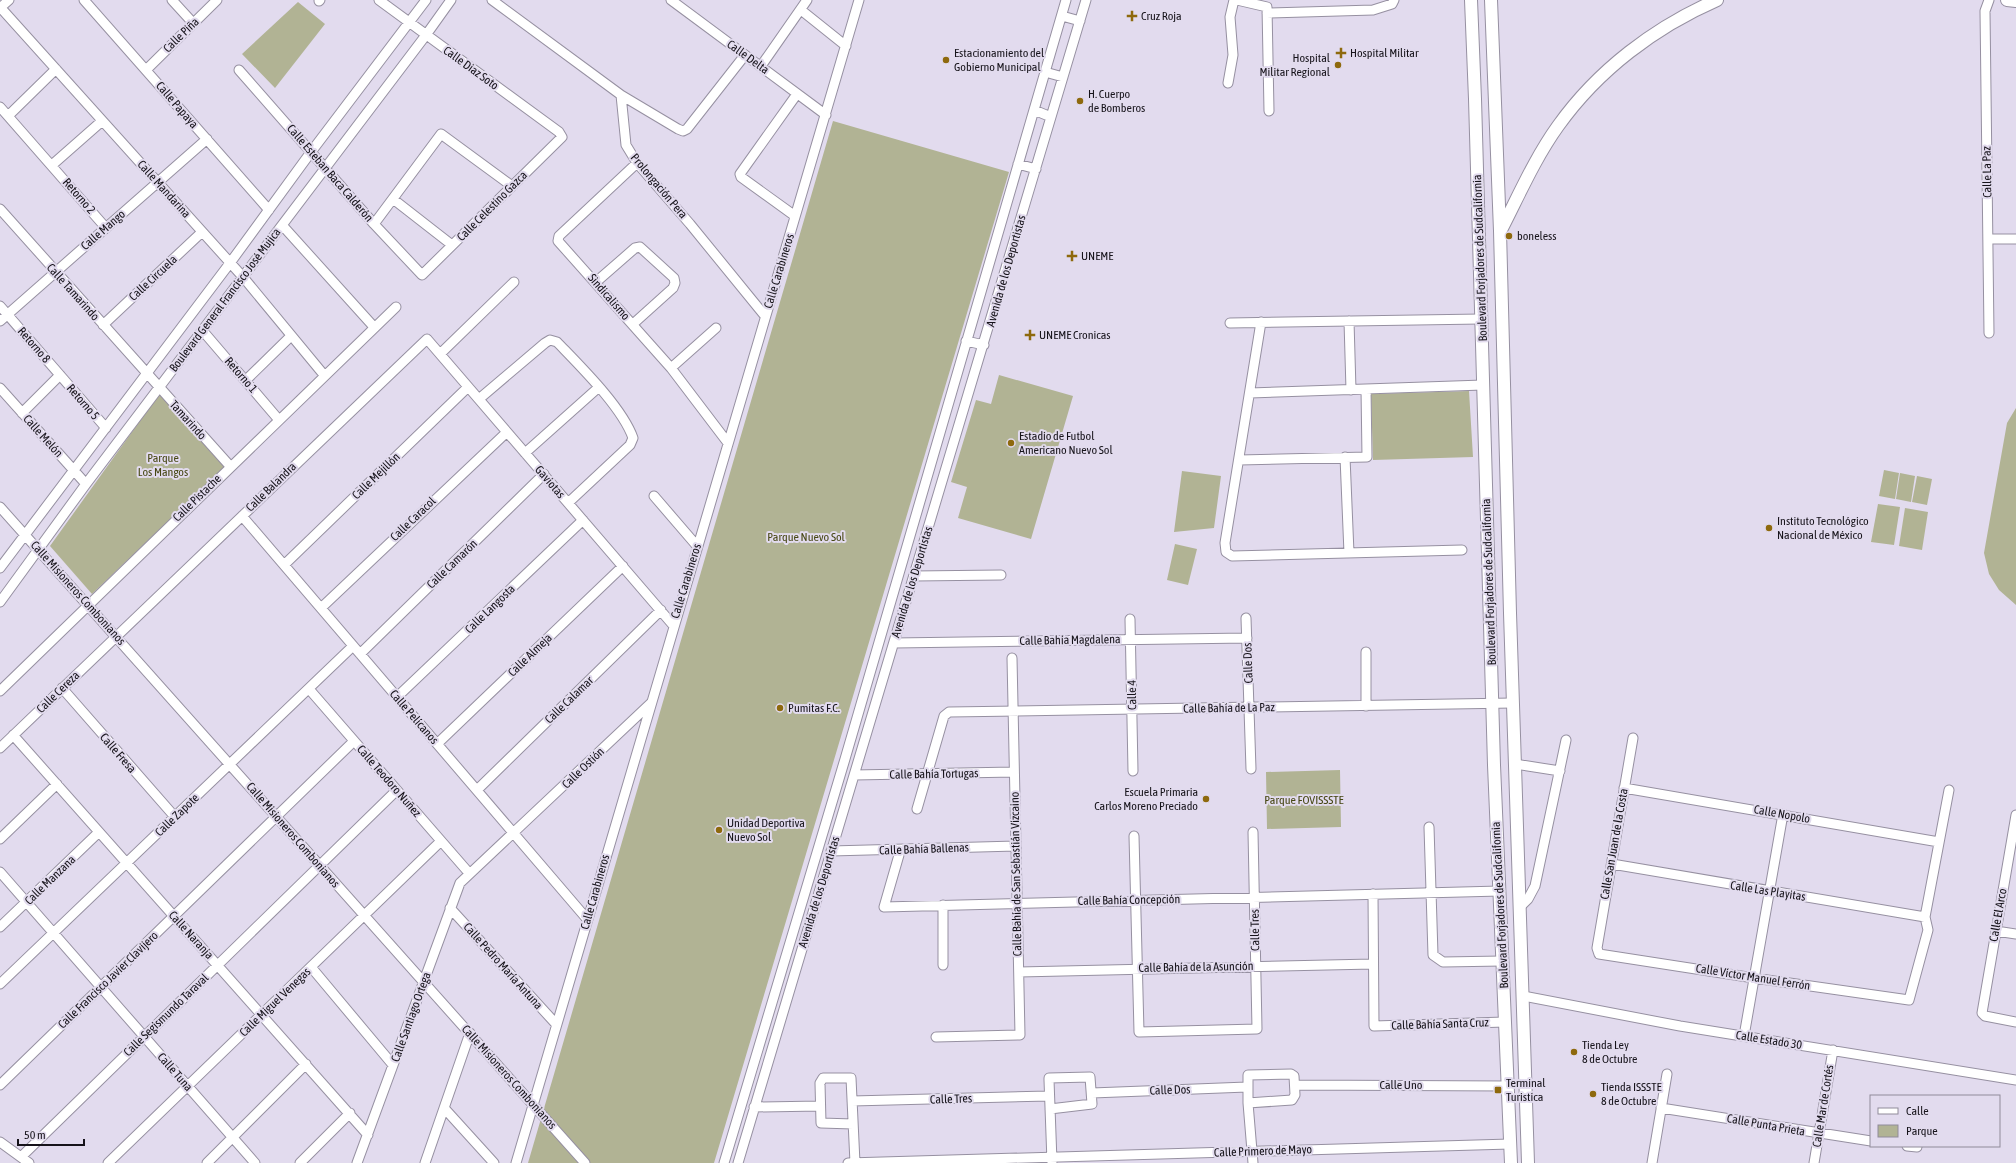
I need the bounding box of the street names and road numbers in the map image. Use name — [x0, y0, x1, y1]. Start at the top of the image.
street label: Calle Piña — [160, 15, 202, 55]
street label: Calle Delta — [724, 37, 772, 77]
street label: Calle Diaz Soto — [441, 43, 502, 93]
street label: Calle Papaya — [153, 79, 201, 131]
street label: Calle Esteban Baca Calderón — [284, 122, 376, 224]
street label: Calle La Paz — [1980, 145, 1994, 198]
street label: Prolongación Pera — [628, 151, 690, 221]
street label: Calle Mandarina — [134, 157, 194, 221]
street label: Calle Celestino Gazca — [454, 168, 530, 244]
street label: Boulevard Forjadores de Sudcalifornia — [1470, 174, 1490, 342]
street label: Retorno 2 — [60, 175, 98, 217]
street label: Calle Mango — [78, 207, 128, 253]
street label: Avenida de los Deportistas — [983, 213, 1029, 329]
street label: Boulevard General Francisco José Mujica — [166, 225, 284, 375]
street label: Calle Carabineros — [761, 232, 797, 310]
street label: Calle Circuela — [126, 252, 180, 304]
street label: Calle Tamarindo — [44, 261, 103, 324]
street label: Sindicalismo — [585, 271, 633, 323]
street label: Retorno 8 — [15, 324, 54, 366]
street label: Retorno 1 — [222, 354, 261, 396]
street label: Retorno 5 — [64, 381, 102, 423]
street label: Tamarindo — [167, 398, 209, 443]
street label: Calle Melón — [20, 412, 66, 460]
street label: Calle Mejillón — [349, 450, 403, 502]
street label: Calle Balandra — [243, 459, 299, 515]
street label: Gaviotas — [532, 463, 568, 501]
street label: Calle Pistache — [170, 472, 224, 524]
street label: Calle Caracol — [387, 493, 439, 544]
street label: Boulevard Forjadores de Sudcalifornia — [1479, 498, 1499, 666]
street label: Avenida de los Deportistas — [888, 525, 936, 639]
street label: Calle Camarón — [424, 537, 480, 591]
street label: Calle Misioneros Combonianos — [28, 538, 128, 648]
street label: Calle Carabineros — [668, 542, 704, 620]
street label: Calle Langosta — [462, 582, 518, 636]
street label: Calle Almeja — [505, 631, 555, 679]
street label: Calle Bahía Magdalena — [1019, 632, 1121, 648]
street label: Calle Dos — [1240, 642, 1256, 684]
street label: Calle Cereza — [34, 668, 82, 716]
street label: Calle Calamar — [542, 673, 596, 727]
street label: Calle 4 — [1125, 680, 1139, 710]
street label: Calle Pelícanos — [387, 687, 441, 747]
street label: Calle Bahía de La Paz — [1183, 700, 1276, 716]
street label: Calle Fresa — [97, 730, 139, 776]
street label: Calle Teodoro Nuñez — [354, 742, 424, 820]
street label: Calle Ostión — [559, 744, 607, 792]
street label: Calle Bahía Tortugas — [889, 766, 979, 782]
street label: Calle Misioneros Combonianos — [243, 779, 343, 891]
street label: Calle San Juan de la Costa — [1597, 787, 1631, 901]
street label: Calle Zapote — [152, 791, 202, 839]
street label: Calle Bahía de San Sebastián Vizcaino — [1008, 791, 1024, 956]
street label: Calle Nopolo — [1753, 802, 1812, 826]
street label: Boulevard Forjadores de Sudcalifornia — [1489, 821, 1511, 989]
street label: Avenida de los Deportistas — [795, 835, 843, 949]
street label: Calle Bahía Ballenas — [879, 840, 969, 858]
street label: Calle Manzana — [22, 852, 78, 908]
street label: Calle Carabineros — [578, 853, 612, 931]
street label: Calle Las Playitas — [1729, 878, 1807, 904]
street label: Calle El Arco — [1986, 887, 2010, 943]
street label: Calle Bahía Concepción — [1078, 892, 1180, 908]
street label: Calle Naranja — [166, 908, 216, 962]
street label: Calle Tres — [1248, 909, 1262, 951]
street label: Calle Pedro María Antuna — [460, 920, 546, 1012]
street label: Calle Francisco Javier Clavijero — [55, 928, 161, 1032]
street label: Calle Bahía de la Asunción — [1138, 959, 1254, 975]
street label: Calle Víctor Manuel Ferrón — [1695, 961, 1811, 993]
street label: Calle Miguel Venegas — [237, 965, 313, 1039]
street label: Calle Segismundo Taraval — [121, 970, 212, 1059]
street label: Calle Santiago Ortega — [388, 970, 434, 1064]
street label: Calle Bahía Santa Cruz — [1391, 1015, 1490, 1033]
street label: Calle Misioneros Combonianos — [459, 1022, 559, 1132]
street label: Calle Estado 30 — [1735, 1028, 1804, 1052]
street label: Calle Tuna — [155, 1050, 195, 1094]
street label: Calle Mar de Cortés — [1810, 1064, 1836, 1148]
street label: Calle Uno — [1380, 1078, 1423, 1092]
street label: Calle Dos — [1149, 1082, 1191, 1098]
street label: Calle Tres — [930, 1091, 972, 1107]
street label: Calle Punta Prieta — [1726, 1111, 1806, 1139]
street label: Calle Primero de Mayo — [1214, 1142, 1313, 1160]

